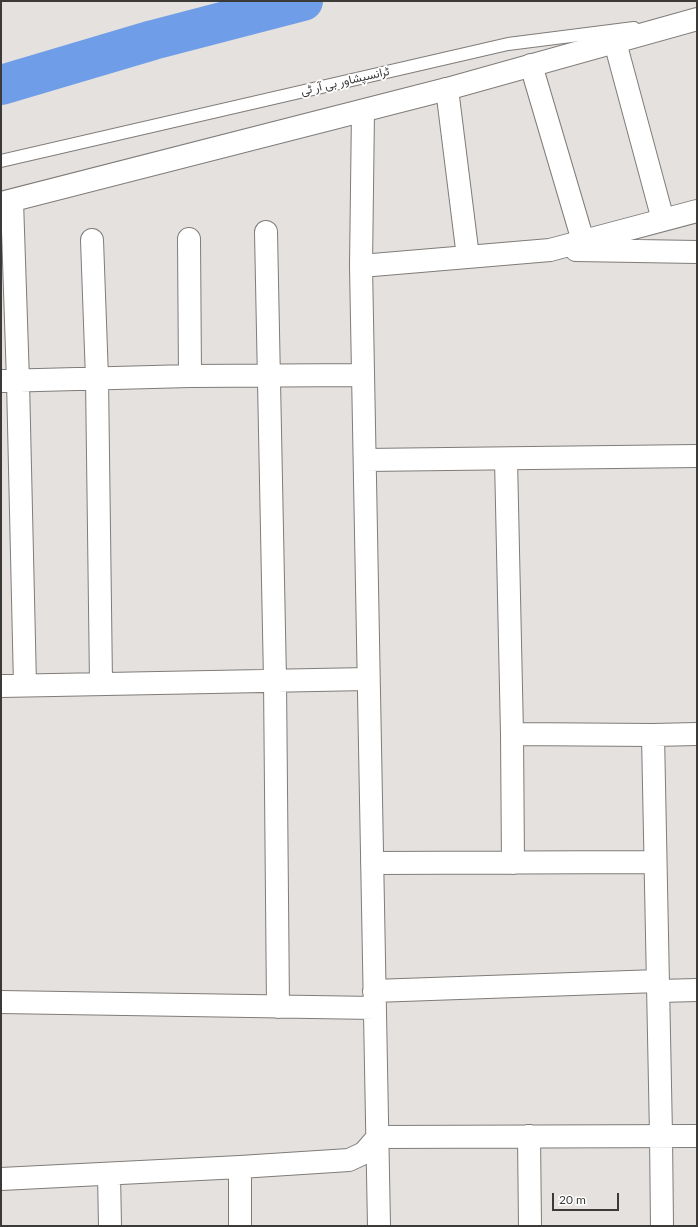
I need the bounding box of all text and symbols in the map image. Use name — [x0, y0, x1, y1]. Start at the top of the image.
street label: ٹرانسپشاور بی آر ٹی — [299, 64, 391, 98]
scale bar — [554, 1185, 621, 1211]
text: 20 m — [559, 1192, 586, 1207]

